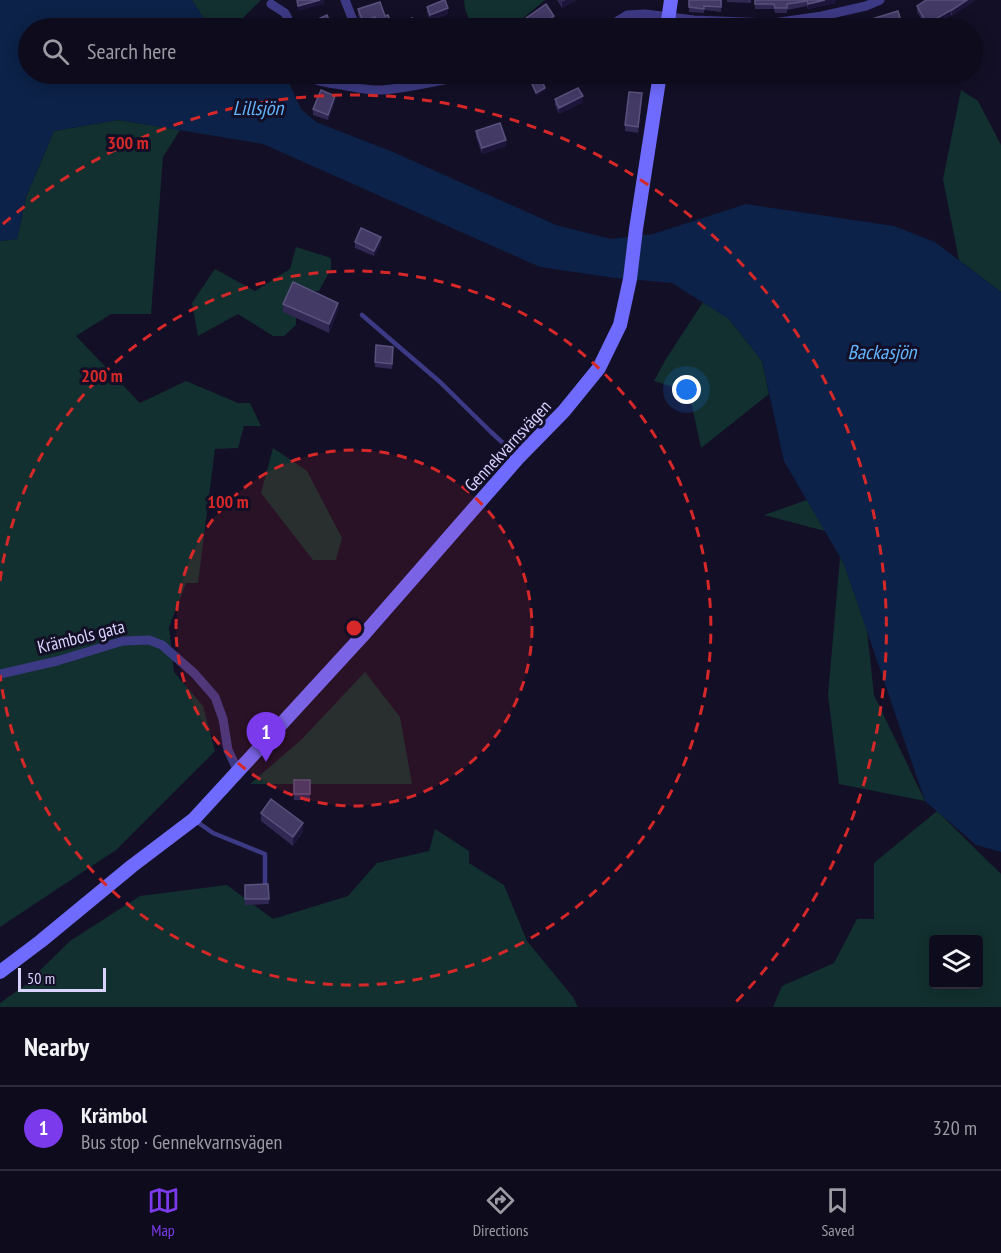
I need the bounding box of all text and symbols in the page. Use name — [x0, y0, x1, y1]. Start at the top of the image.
search box — [18, 18, 983, 84]
icon: search — [39, 35, 72, 68]
text: Search here — [87, 37, 176, 65]
water label: Lillsjön — [233, 95, 284, 121]
text: 300 m — [107, 131, 149, 154]
water label: Backasjön — [848, 339, 918, 365]
text: 200 m — [81, 364, 123, 387]
your location — [672, 375, 701, 404]
street label: Gennekvarnsvägen — [459, 395, 556, 496]
text: 100 m — [207, 490, 249, 513]
street label: Krämbols gata — [35, 615, 127, 658]
centre of rings — [344, 618, 364, 638]
pin: 1 — [246, 712, 286, 762]
map controls — [929, 935, 983, 989]
button: layers — [929, 935, 983, 989]
scale bar — [18, 965, 106, 992]
text: 50 m — [27, 968, 55, 988]
text: Nearby — [24, 1030, 89, 1063]
text: Krämbol — [81, 1101, 147, 1129]
text: 1 — [39, 1115, 48, 1141]
text: 320 m — [933, 1115, 977, 1141]
text: Bus stop · Gennekvarnsvägen — [81, 1129, 282, 1155]
tab: Map — [147, 1184, 180, 1240]
tab: Directions — [473, 1184, 528, 1240]
tab: Saved — [821, 1184, 854, 1240]

